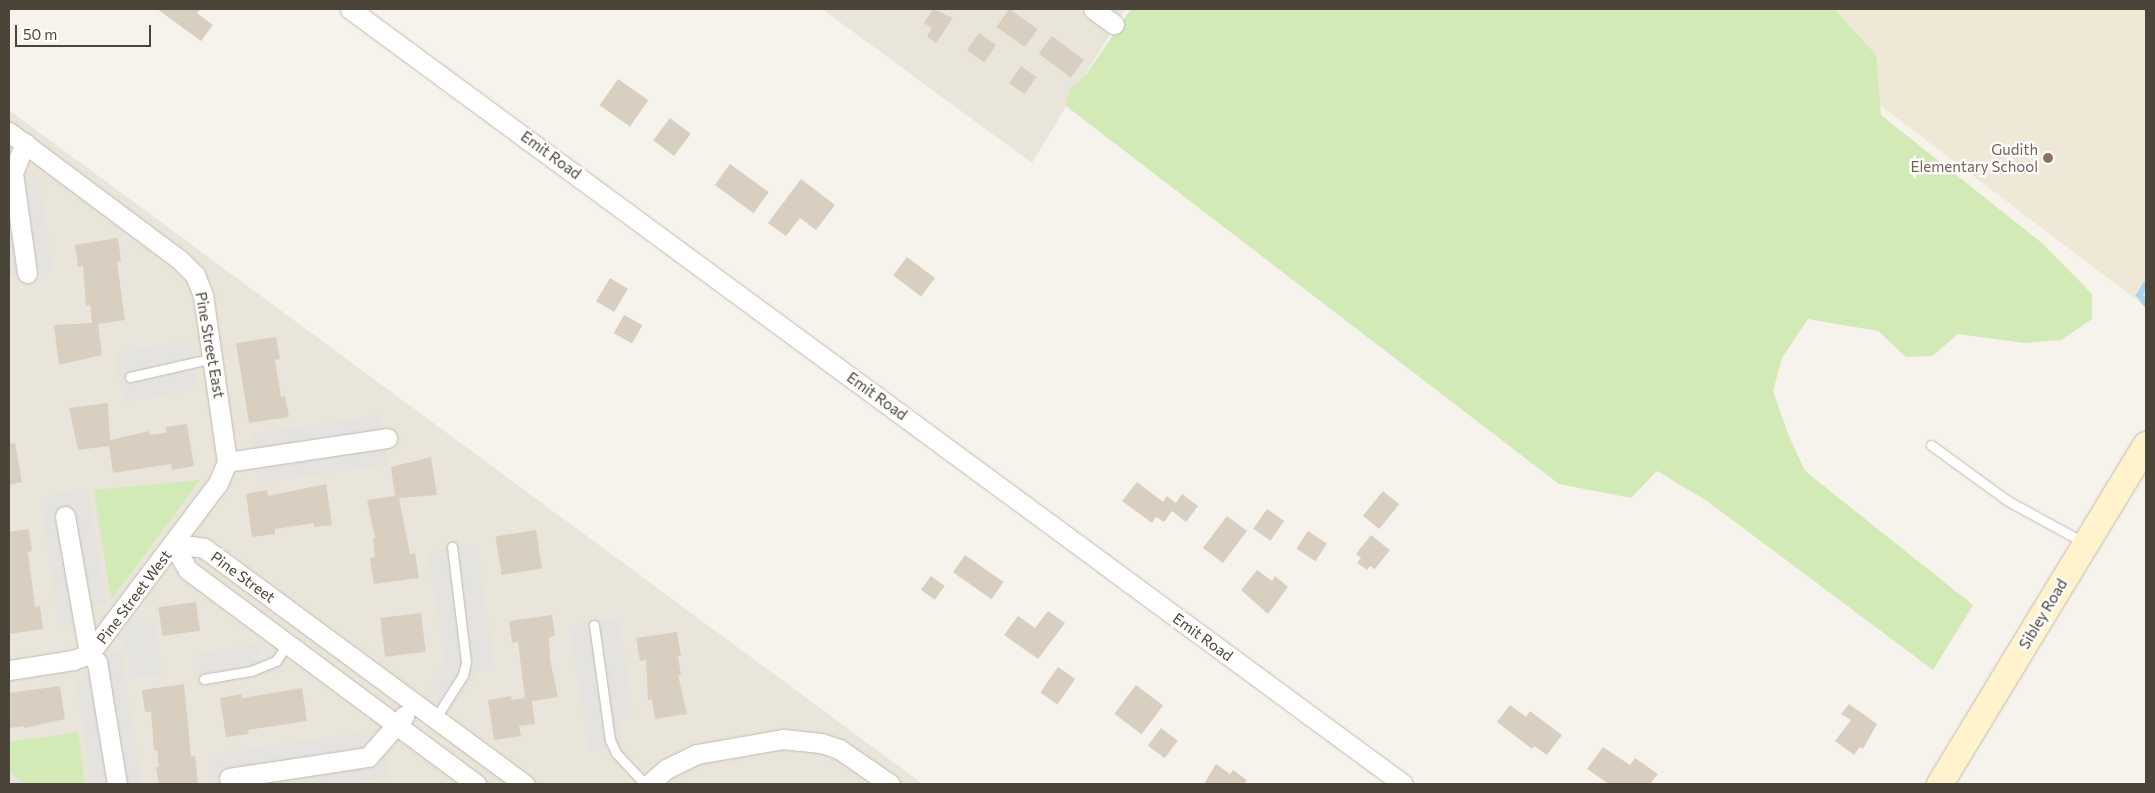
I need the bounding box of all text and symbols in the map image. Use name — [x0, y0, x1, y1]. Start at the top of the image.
scale bar — [18, 15, 154, 47]
text: 50 m — [23, 25, 57, 43]
street label: Emit Road — [517, 127, 585, 183]
place label: Gudith Elementary School — [1911, 140, 2038, 175]
marker: Gudith Elementary School — [2042, 152, 2054, 164]
street label: Pine Street East — [192, 290, 228, 400]
street label: Emit Road — [843, 368, 911, 424]
street label: Pine Street West — [93, 546, 175, 648]
street label: Pine Street — [207, 548, 279, 606]
street label: Sibley Road — [2015, 576, 2071, 652]
street label: Emit Road — [1169, 609, 1237, 665]

